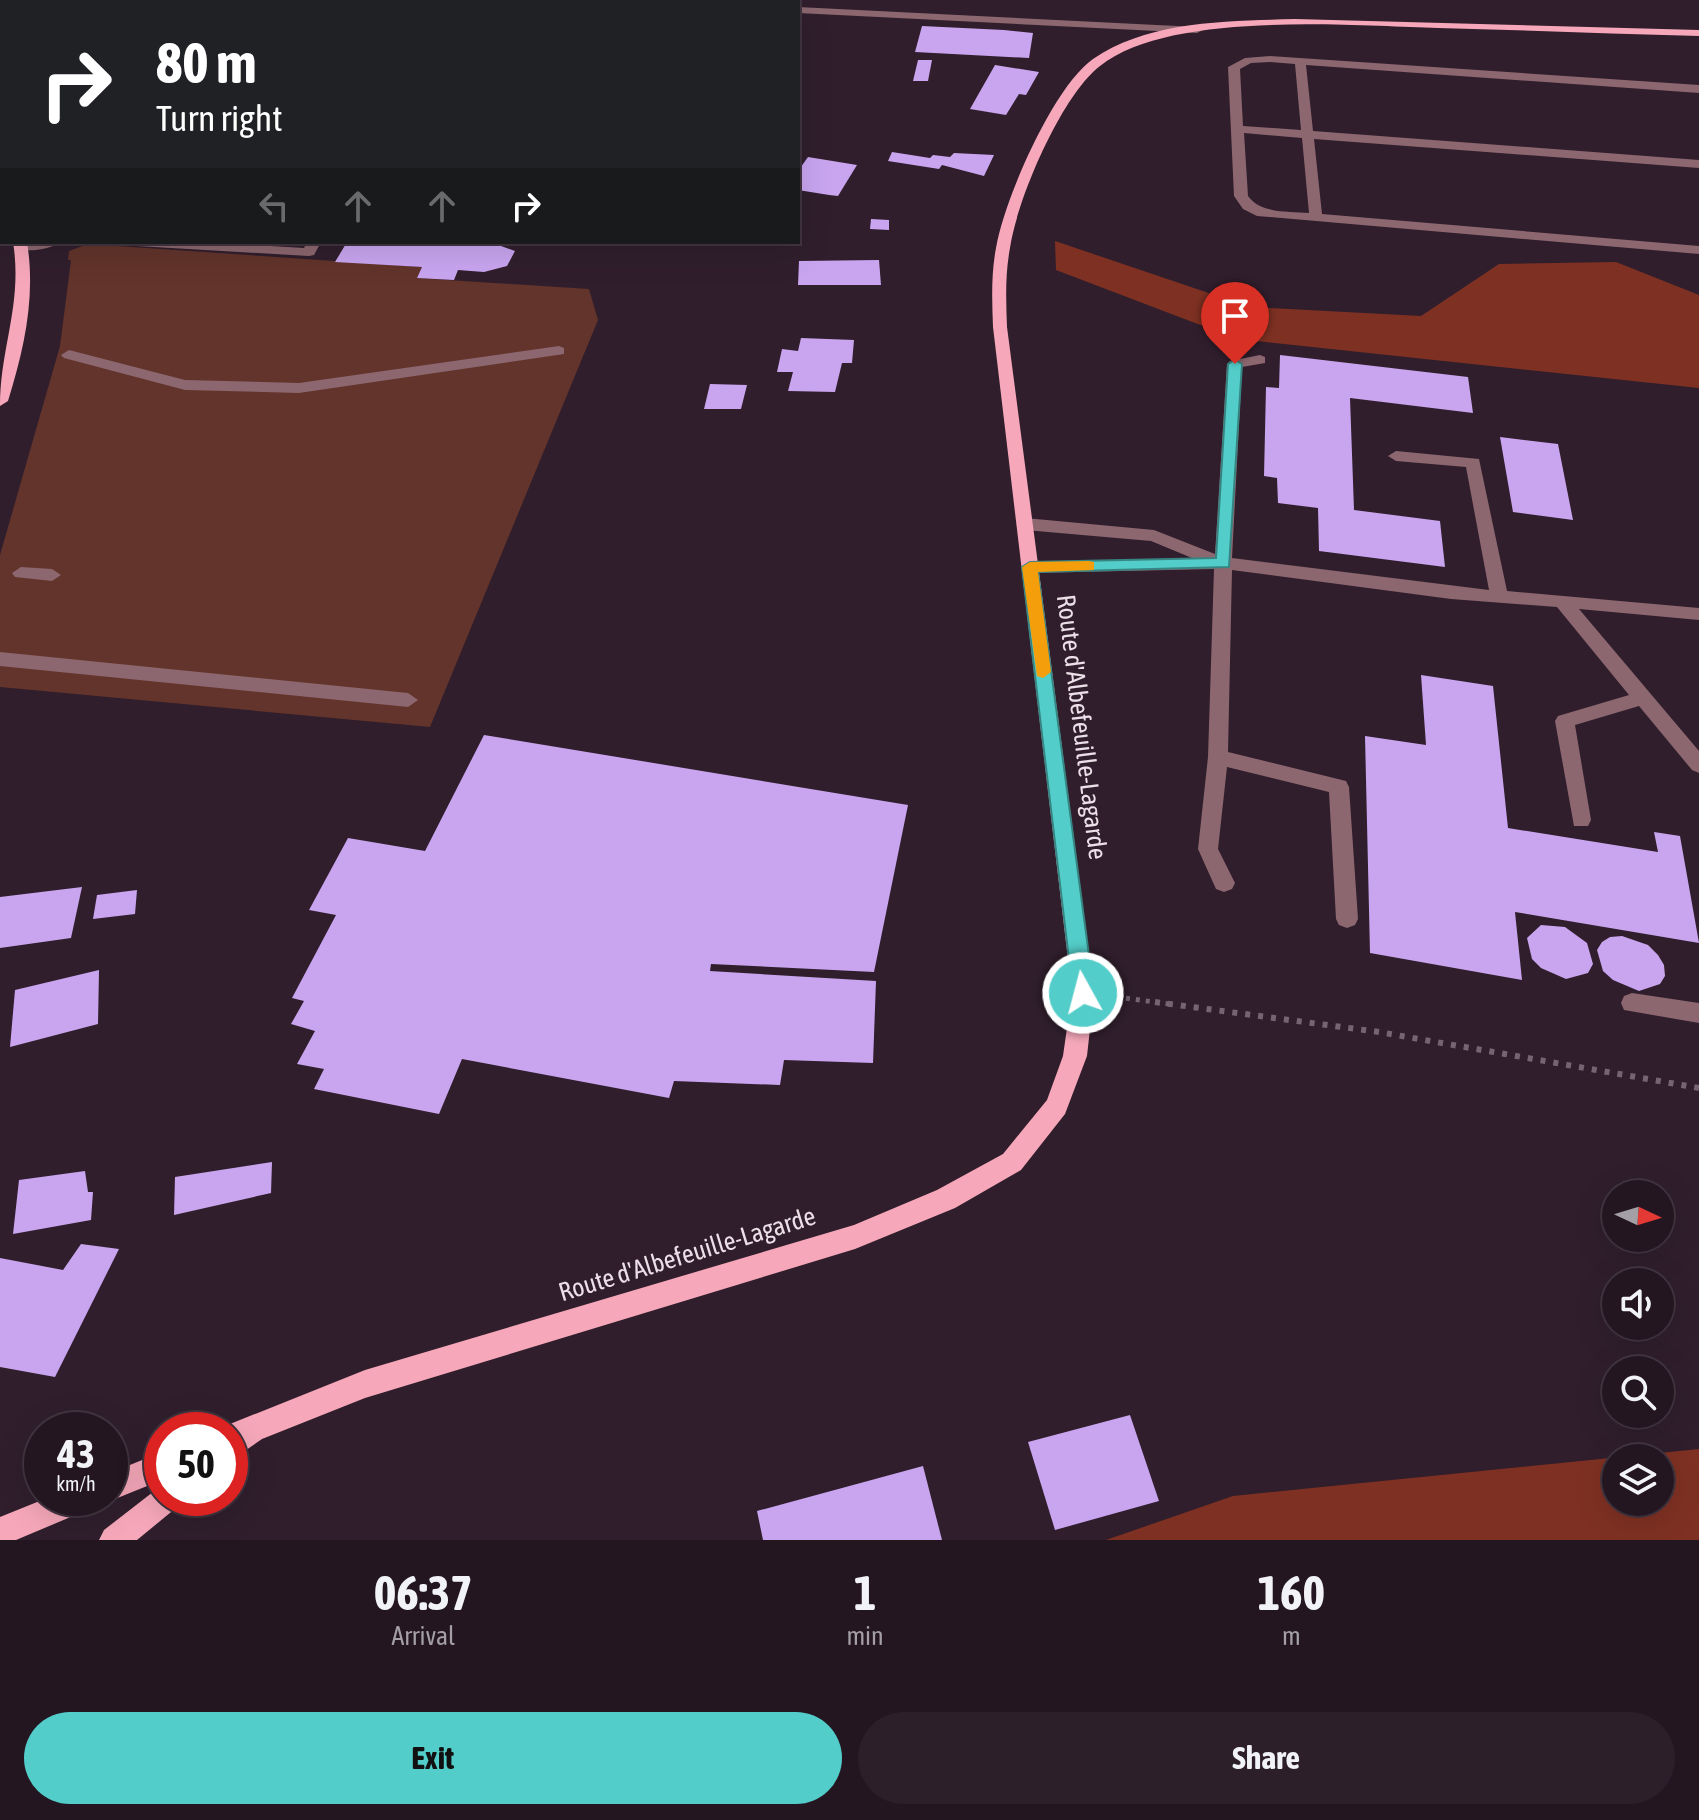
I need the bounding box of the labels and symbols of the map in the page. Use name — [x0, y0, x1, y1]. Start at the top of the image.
pin — [1201, 282, 1269, 364]
street label: Route d'Albefeuille-Lagarde — [1051, 593, 1113, 861]
position arrow — [1041, 951, 1125, 1035]
north arrow — [1602, 1180, 1674, 1252]
street label: Route d'Albefeuille-Lagarde — [555, 1201, 819, 1307]
speed limit sign: 50 — [144, 1412, 248, 1516]

